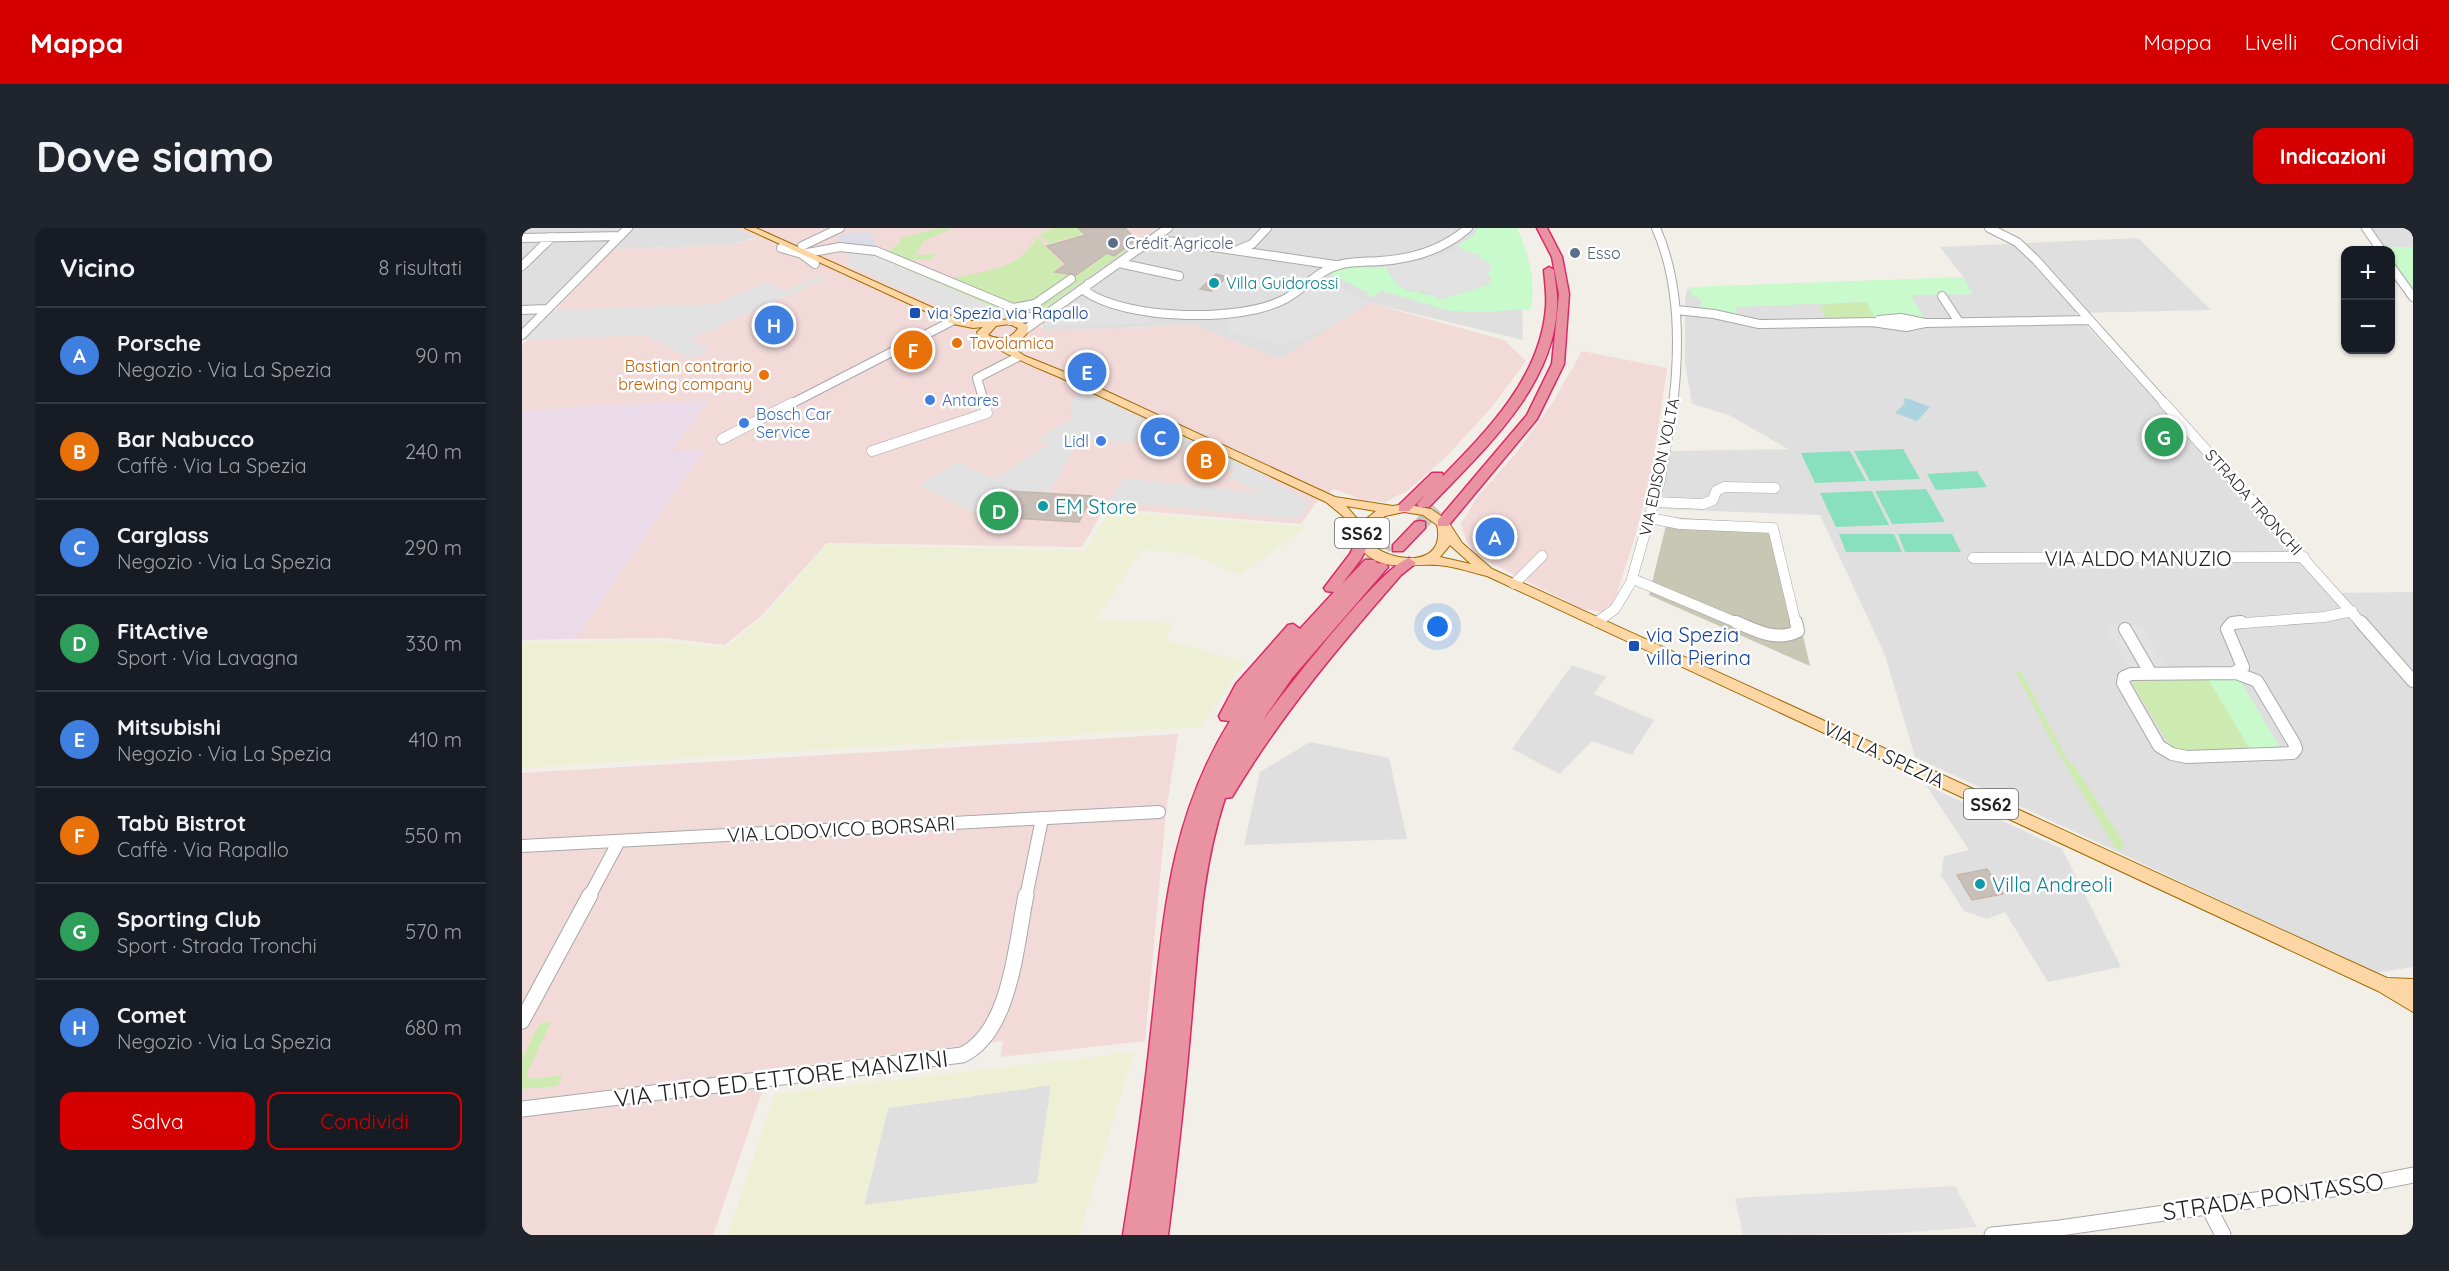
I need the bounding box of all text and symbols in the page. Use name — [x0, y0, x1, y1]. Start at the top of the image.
text: Mappa — [30, 25, 123, 60]
text: Mappa — [2143, 29, 2212, 55]
text: Livelli — [2245, 29, 2297, 55]
text: Condividi — [2330, 29, 2419, 55]
button: Indicazioni — [2253, 128, 2413, 184]
text: Dove siamo — [36, 130, 274, 183]
place label: Crédit Agricole — [1125, 233, 1234, 253]
marker: Crédit Agricole — [1106, 236, 1120, 250]
place label: Esso — [1587, 243, 1621, 263]
marker: Esso — [1568, 246, 1582, 260]
map controls — [2341, 246, 2395, 354]
button: + — [2341, 246, 2395, 300]
text: Vicino — [60, 251, 135, 284]
text: 8 risultati — [379, 255, 462, 280]
place label: Villa Guidorossi — [1226, 273, 1338, 293]
marker: Villa Guidorossi — [1207, 276, 1221, 290]
button: − — [2341, 300, 2395, 354]
pin: H — [754, 302, 794, 348]
place label: via Spezia via Rapallo — [927, 303, 1089, 323]
marker: via Spezia via Rapallo — [908, 306, 922, 320]
pin: F — [894, 328, 932, 372]
text: Porsche — [117, 329, 201, 357]
place label: Tavolamica — [969, 333, 1054, 353]
marker: Tavolamica — [950, 336, 964, 350]
text: A — [73, 343, 86, 368]
text: 90 m — [415, 343, 462, 368]
pin: E — [1068, 350, 1106, 394]
place label: Bastian contrario brewing company — [618, 356, 752, 394]
text: Negozio · Via La Spezia — [117, 357, 332, 382]
marker: Bastian contrario brewing company — [757, 368, 771, 382]
place label: Antares — [942, 390, 999, 410]
marker: Antares — [923, 393, 937, 407]
street label: VIA EDISON VOLTA — [1635, 396, 1683, 538]
place label: Bosch Car Service — [756, 404, 832, 442]
pin: C — [1140, 414, 1180, 460]
pin: G — [2144, 414, 2184, 460]
marker: Bosch Car Service — [737, 416, 751, 430]
text: Bar Nabucco — [117, 425, 254, 453]
place label: Lidl — [1064, 431, 1089, 451]
marker: Lidl — [1094, 434, 1108, 448]
pin: B — [1186, 438, 1226, 482]
text: B — [73, 439, 86, 464]
text: 240 m — [405, 439, 462, 464]
street label: STRADA TRONCHI — [2201, 445, 2307, 559]
text: Caffè · Via La Spezia — [117, 453, 307, 478]
pin: D — [980, 488, 1018, 534]
place label: EM Store — [1055, 494, 1137, 519]
marker: EM Store — [1036, 499, 1050, 513]
pin: A — [1476, 514, 1514, 560]
road number: SS62 — [1335, 518, 1389, 548]
text: Carglass — [117, 521, 209, 549]
text: C — [73, 535, 86, 560]
text: 290 m — [404, 535, 462, 560]
street label: VIA ALDO MANUZIO — [2045, 546, 2231, 571]
text: Negozio · Via La Spezia — [117, 549, 332, 574]
your location — [1423, 612, 1452, 641]
text: FitActive — [117, 617, 208, 645]
place label: via Spezia villa Pierina — [1646, 622, 1751, 670]
text: D — [72, 631, 87, 656]
text: 330 m — [405, 631, 462, 656]
marker: via Spezia villa Pierina — [1627, 639, 1641, 653]
text: Sport · Via Lavagna — [117, 645, 298, 670]
text: Mitsubishi — [117, 713, 221, 741]
street label: VIA LA SPEZIA — [1819, 715, 1949, 793]
text: E — [74, 727, 85, 752]
text: 410 m — [409, 727, 462, 752]
text: Negozio · Via La Spezia — [117, 741, 332, 766]
road number: SS62 — [1964, 789, 2018, 819]
text: Tabù Bistrot — [117, 809, 246, 837]
street label: VIA LODOVICO BORSARI — [726, 811, 956, 847]
text: F — [74, 823, 85, 848]
text: 550 m — [405, 823, 462, 848]
text: Caffè · Via Rapallo — [117, 837, 289, 862]
place label: Villa Andreoli — [1992, 872, 2113, 897]
marker: Villa Andreoli — [1973, 877, 1987, 891]
text: Sporting Club — [117, 905, 261, 933]
text: G — [73, 919, 86, 944]
text: 570 m — [405, 919, 462, 944]
text: Sport · Strada Tronchi — [117, 933, 317, 958]
text: Comet — [117, 1001, 187, 1029]
text: H — [72, 1015, 87, 1040]
text: 680 m — [405, 1015, 462, 1040]
text: Negozio · Via La Spezia — [117, 1029, 332, 1054]
street label: VIA TITO ED ETTORE MANZINI — [612, 1043, 950, 1113]
button: Salva — [60, 1092, 255, 1150]
button: Condividi — [267, 1092, 462, 1150]
street label: STRADA PONTASSO — [2160, 1166, 2386, 1226]

